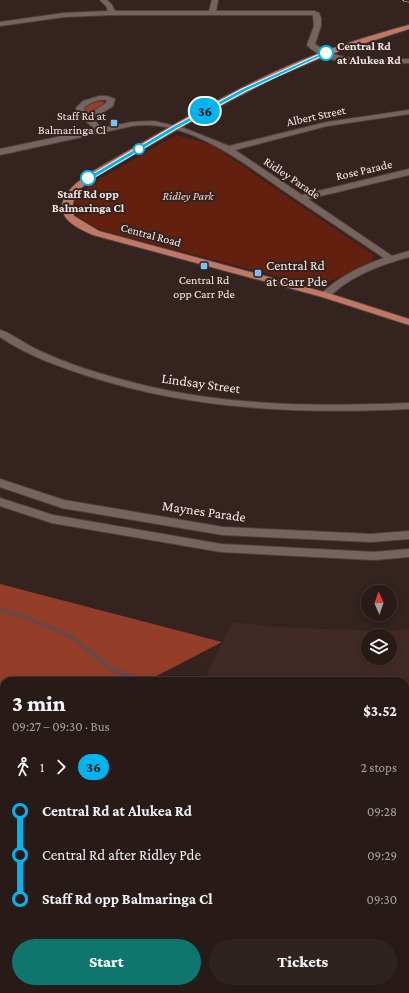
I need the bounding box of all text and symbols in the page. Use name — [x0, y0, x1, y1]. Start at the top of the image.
place label: Central Rd at Alukea Rd — [337, 39, 401, 67]
marker: Central Rd at Alukea Rd — [318, 45, 334, 61]
line badge: 36 — [187, 98, 223, 124]
text: 36 — [198, 103, 212, 119]
street label: Albert Street — [285, 103, 348, 129]
place label: Staff Rd at Balmaringa Cl — [38, 109, 107, 137]
marker: Staff Rd at Balmaringa Cl — [109, 118, 119, 128]
unlabelled marker — [133, 143, 145, 155]
street label: Ridley Parade — [261, 154, 323, 202]
street label: Rose Parade — [335, 157, 393, 183]
marker: Staff Rd opp Balmaringa Cl — [80, 170, 96, 186]
place label: Staff Rd opp Balmaringa Cl — [52, 187, 125, 215]
park label: Ridley Park — [163, 189, 214, 203]
street label: Central Road — [119, 220, 183, 250]
place label: Central Rd at Carr Pde — [266, 257, 327, 289]
marker: Central Rd opp Carr Pde — [199, 261, 209, 271]
marker: Central Rd at Carr Pde — [253, 268, 263, 278]
place label: Central Rd opp Carr Pde — [173, 273, 235, 301]
street label: Lindsay Street — [161, 370, 242, 396]
street label: Maynes Parade — [161, 497, 247, 525]
north arrow — [361, 585, 397, 621]
map controls — [361, 585, 397, 665]
button: layers — [361, 629, 397, 665]
text: 3 min — [12, 691, 66, 716]
text: $3.52 — [363, 703, 397, 719]
text: 09:27 – 09:30 · Bus — [12, 719, 110, 734]
icon: walk — [12, 756, 34, 778]
icon: forward — [50, 756, 72, 778]
text: 36 — [86, 759, 101, 775]
text: 1 — [40, 760, 44, 775]
text: 2 stops — [361, 760, 397, 775]
text: Central Rd at Alukea Rd — [42, 803, 192, 819]
text: 09:28 — [367, 804, 397, 819]
text: Central Rd after Ridley Pde — [42, 847, 201, 863]
text: 09:29 — [367, 848, 397, 863]
text: Staff Rd opp Balmaringa Cl — [42, 891, 213, 907]
text: 09:30 — [367, 892, 397, 907]
button: Start — [12, 939, 201, 985]
button: Tickets — [209, 939, 397, 985]

